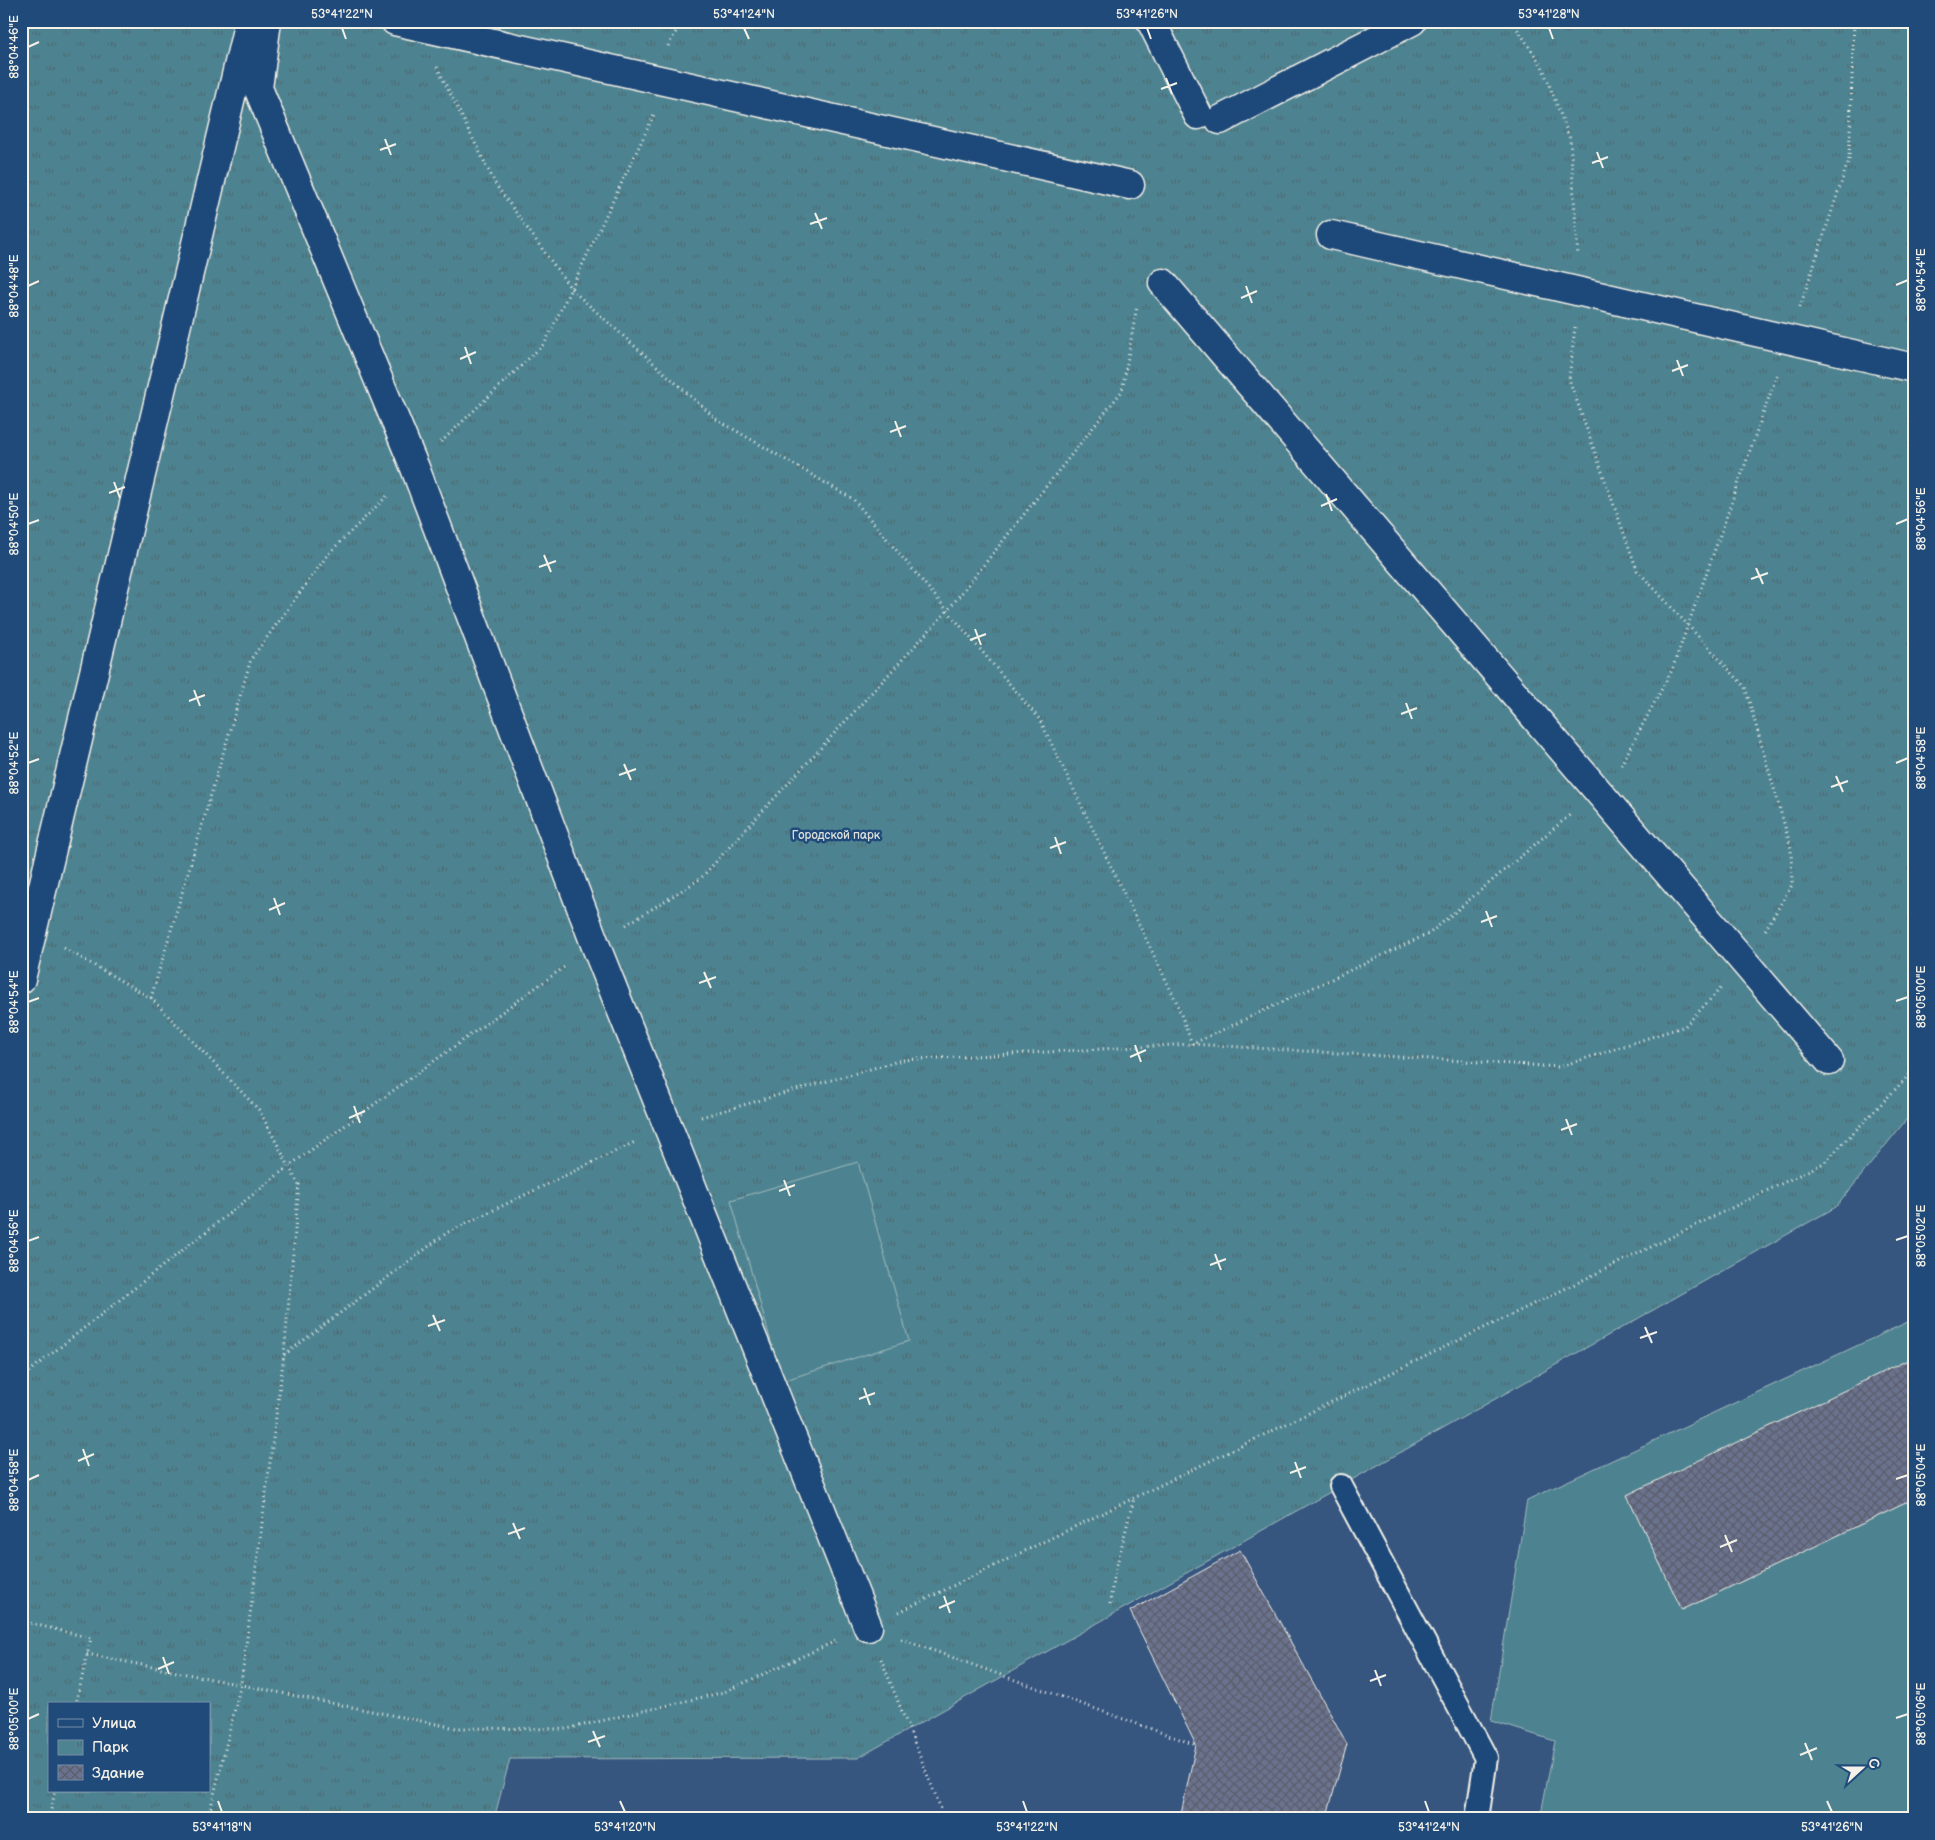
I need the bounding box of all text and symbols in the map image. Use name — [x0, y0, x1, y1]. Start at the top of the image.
text: 53°41'22"N — [311, 7, 373, 22]
text: 53°41'24"N — [713, 7, 775, 22]
text: 53°41'26"N — [1116, 7, 1178, 22]
text: 53°41'28"N — [1518, 7, 1580, 22]
text: 88°04'46"E — [7, 15, 22, 79]
text: 88°04'54"E — [1914, 248, 1929, 312]
text: 88°04'48"E — [7, 254, 22, 318]
text: 88°04'56"E — [1914, 487, 1929, 551]
text: 88°04'50"E — [7, 492, 22, 555]
text: 88°04'58"E — [1914, 726, 1929, 789]
text: 88°04'52"E — [7, 731, 22, 794]
park label: Городской парк — [792, 828, 881, 843]
text: 88°05'00"E — [1914, 966, 1929, 1028]
text: 88°04'54"E — [7, 970, 22, 1034]
text: 88°05'02"E — [1914, 1205, 1929, 1267]
text: 88°04'56"E — [7, 1209, 22, 1273]
text: 88°05'04"E — [1914, 1443, 1929, 1506]
text: 88°04'58"E — [7, 1448, 22, 1511]
text: 88°05'06"E — [1914, 1682, 1929, 1745]
text: 88°05'00"E — [7, 1688, 22, 1750]
legend — [48, 1702, 210, 1792]
text: Улица — [92, 1714, 137, 1733]
text: Парк — [92, 1738, 129, 1757]
north arrow — [1838, 1742, 1888, 1792]
text: С — [1864, 1756, 1883, 1771]
text: Здание — [92, 1764, 144, 1783]
text: 53°41'18"N — [192, 1820, 252, 1835]
text: 53°41'20"N — [594, 1820, 656, 1835]
text: 53°41'22"N — [996, 1820, 1058, 1835]
text: 53°41'24"N — [1398, 1820, 1460, 1835]
text: 53°41'26"N — [1801, 1820, 1863, 1835]

